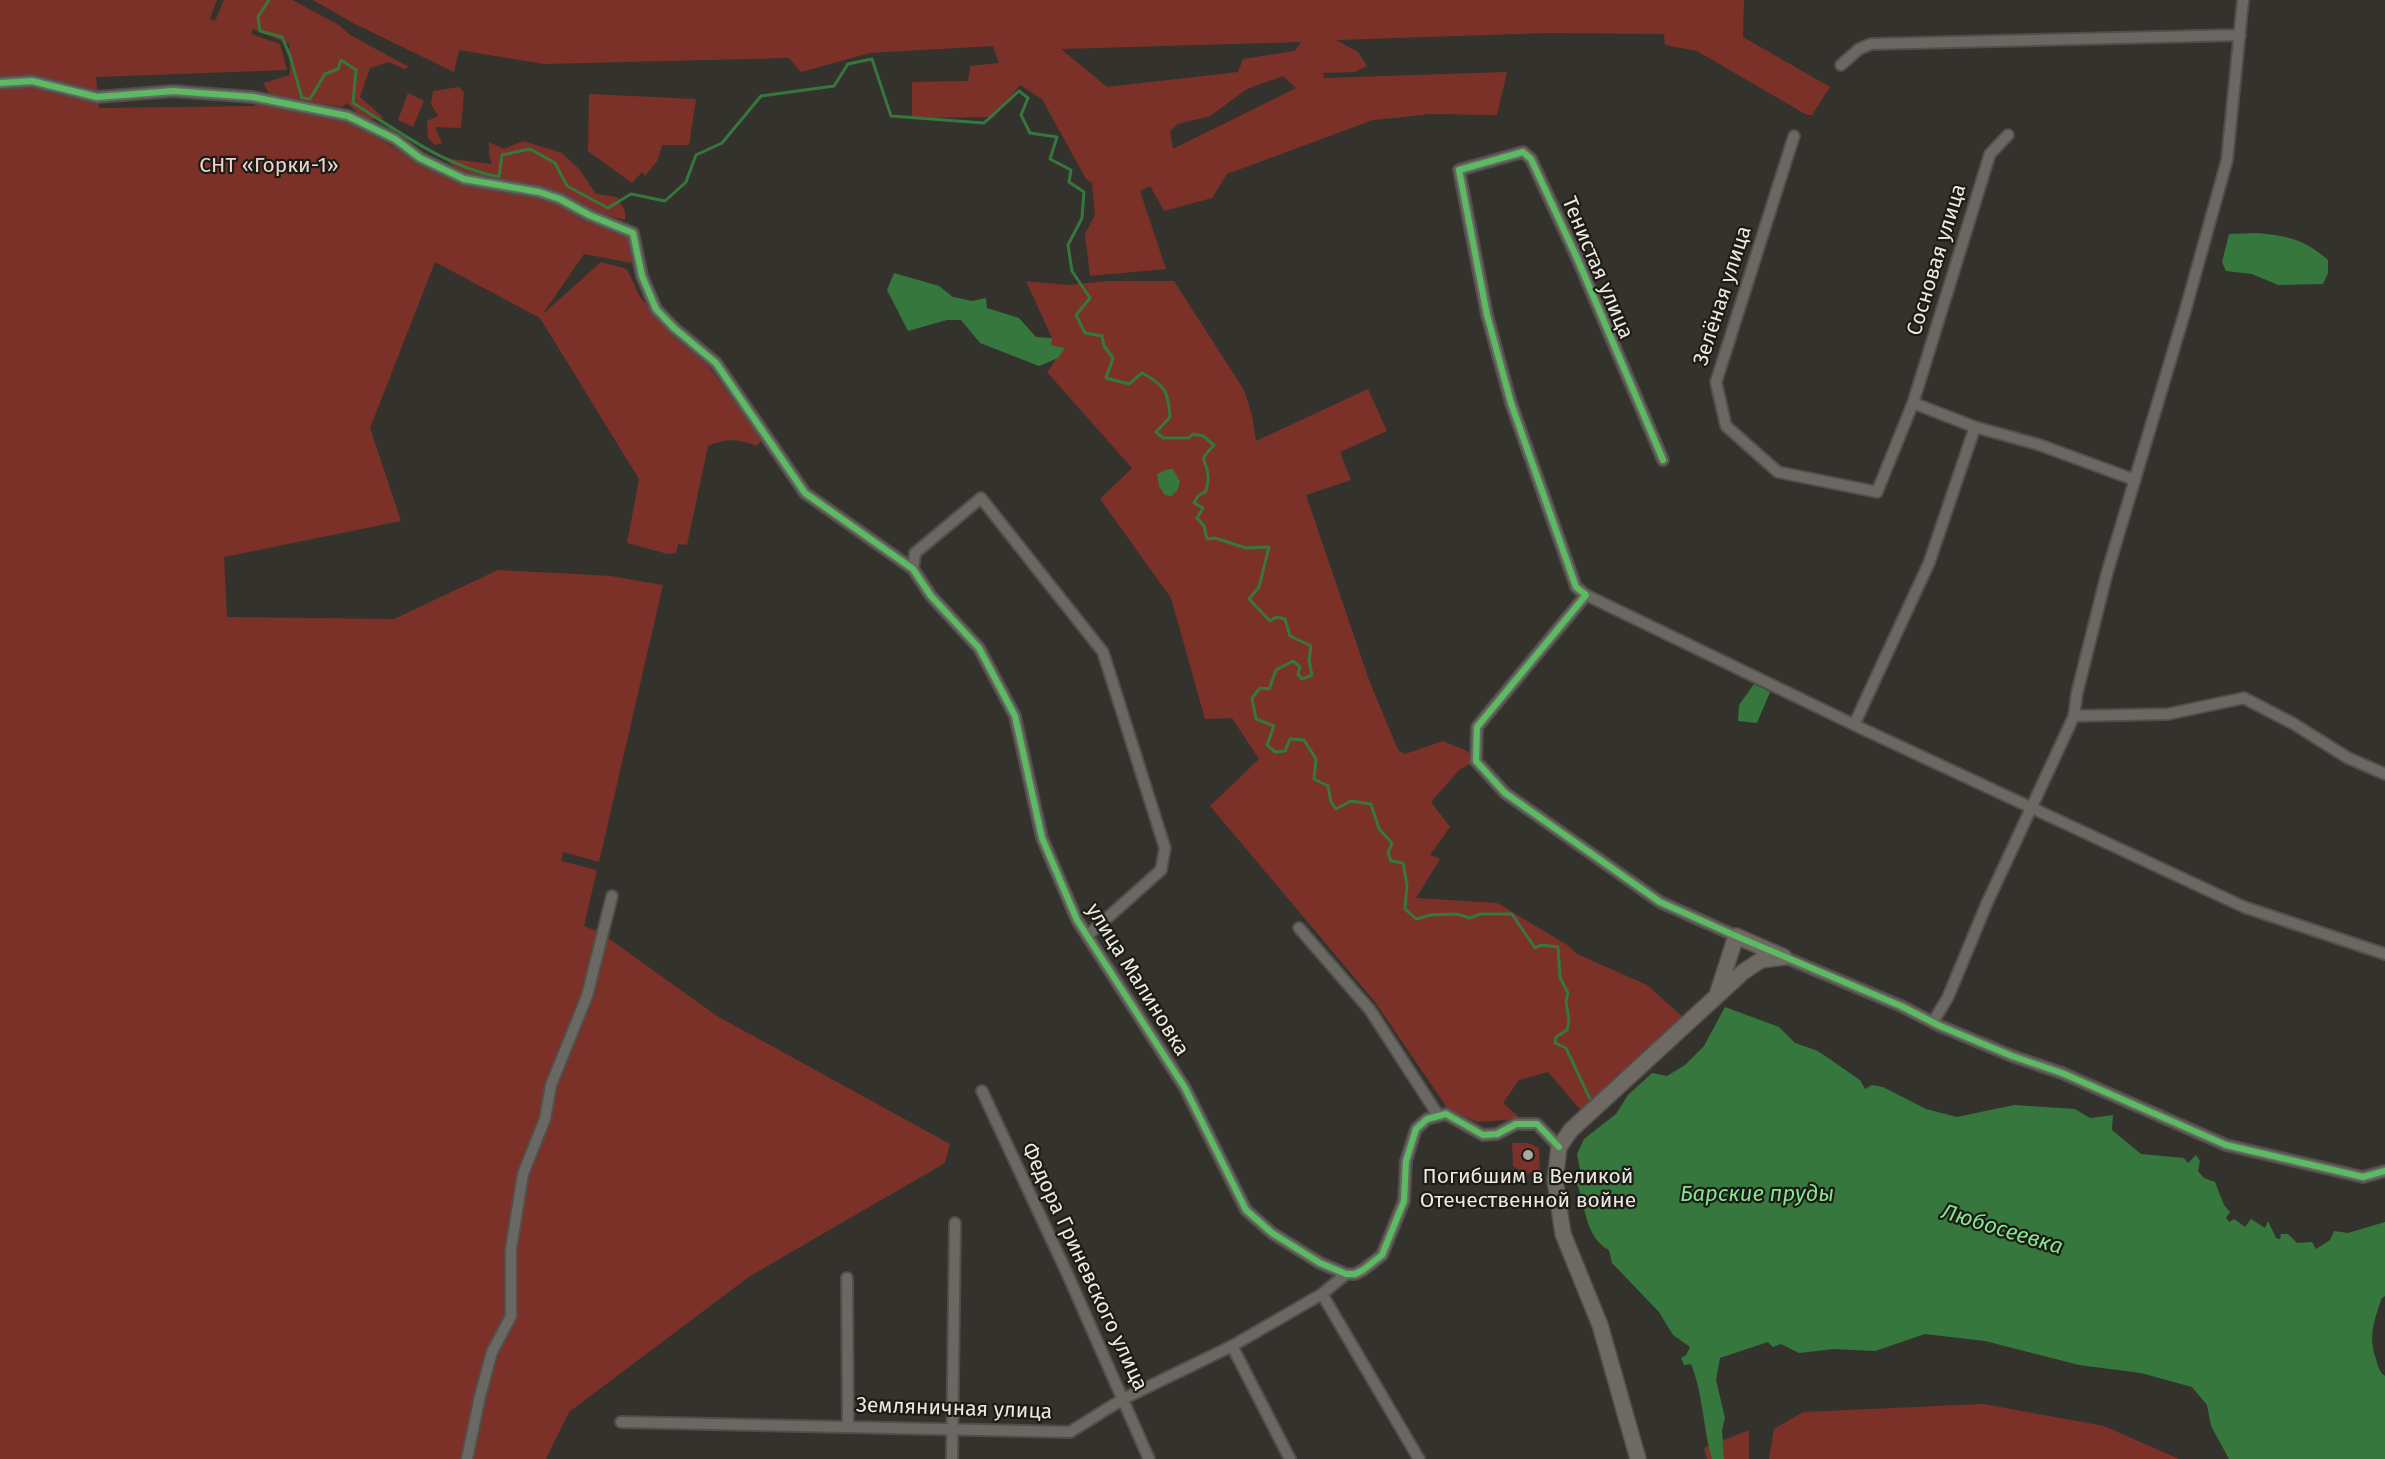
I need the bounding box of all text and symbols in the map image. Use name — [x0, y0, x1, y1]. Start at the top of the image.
park label: СНТ «Горки-1» — [199, 153, 339, 179]
street label: Сосновая улица — [1902, 181, 1972, 339]
street label: Тенистая улица — [1556, 193, 1638, 343]
street label: Зелёная улица — [1689, 223, 1757, 369]
street label: улица Малиновка — [1080, 899, 1194, 1061]
street label: Федора Гриневского улица — [1015, 1139, 1153, 1395]
marker: Погибшим в Великой Отечественной войне — [1521, 1148, 1535, 1162]
place label: Погибшим в Великой Отечественной войне — [1420, 1164, 1636, 1214]
water label: Барские пруды — [1680, 1182, 1834, 1208]
water label: Любосеевка — [1938, 1199, 2066, 1261]
street label: Земляничная улица — [855, 1393, 1053, 1425]

